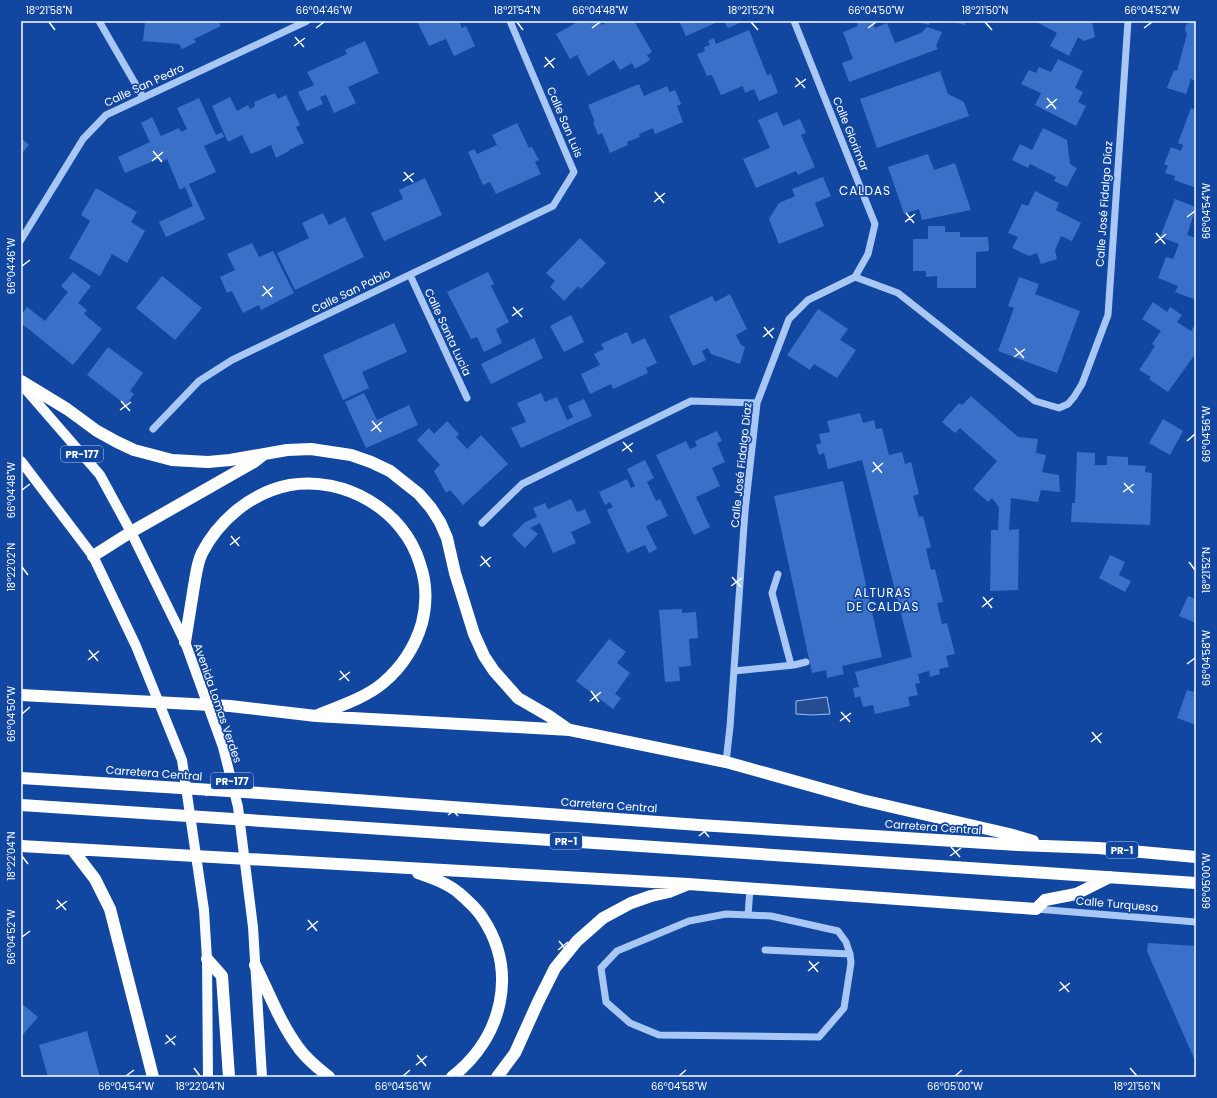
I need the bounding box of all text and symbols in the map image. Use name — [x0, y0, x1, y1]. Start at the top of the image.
text: 18°21'58"N — [26, 3, 72, 18]
text: 66°04'46"W — [296, 3, 352, 18]
text: 18°21'54"N — [494, 3, 540, 18]
text: 66°04'48"W — [572, 3, 628, 18]
text: 18°21'52"N — [728, 3, 774, 18]
text: 66°04'50"W — [848, 3, 904, 18]
text: 18°21'50"N — [962, 3, 1008, 18]
text: 66°04'52"W — [1124, 3, 1180, 18]
street label: Calle San Pedro — [101, 59, 187, 111]
street label: Calle San Luis — [543, 84, 587, 160]
street label: Calle Glorimar — [829, 94, 873, 174]
street label: Calle José Fidalgo Díaz — [1092, 141, 1116, 267]
district label: CALDAS — [839, 182, 891, 199]
text: 66°04'54"W — [1199, 183, 1214, 239]
text: 66°04'46"W — [4, 238, 19, 294]
street label: Calle San Pablo — [309, 265, 393, 317]
street label: Calle Santa Lucia — [421, 286, 475, 378]
street label: Calle José Fidalgo Diaz — [726, 402, 756, 528]
text: 66°04'56"W — [1199, 406, 1214, 462]
road number: PR-177 — [61, 446, 103, 462]
text: 66°04'48"W — [4, 462, 19, 518]
text: 18°22'02"N — [4, 543, 19, 591]
text: 18°21'52"N — [1199, 547, 1214, 593]
district label: ALTURAS DE CALDAS — [847, 584, 920, 615]
text: 66°04'58"W — [1199, 630, 1214, 686]
street label: Avenida Lomas Verdes — [190, 641, 246, 765]
text: 66°04'50"W — [4, 686, 19, 742]
street label: Carretera Central — [105, 762, 203, 784]
road number: PR-177 — [211, 773, 253, 789]
street label: Carretera Central — [560, 794, 658, 816]
street label: Carretera Central — [884, 816, 982, 838]
text: 18°22'04"N — [4, 831, 19, 881]
road number: PR-1 — [550, 833, 582, 849]
road number: PR-1 — [1106, 842, 1138, 858]
text: 66°05'00"W — [1199, 853, 1214, 909]
street label: Calle Turquesa — [1075, 892, 1159, 916]
text: 66°04'52"W — [4, 909, 19, 965]
text: 66°04'54"W — [98, 1079, 154, 1094]
text: 18°22'04"N — [175, 1079, 225, 1094]
text: 66°04'56"W — [375, 1079, 431, 1094]
text: 66°04'58"W — [651, 1079, 707, 1094]
text: 66°05'00"W — [927, 1079, 983, 1094]
text: 18°21'56"N — [1114, 1079, 1160, 1094]

